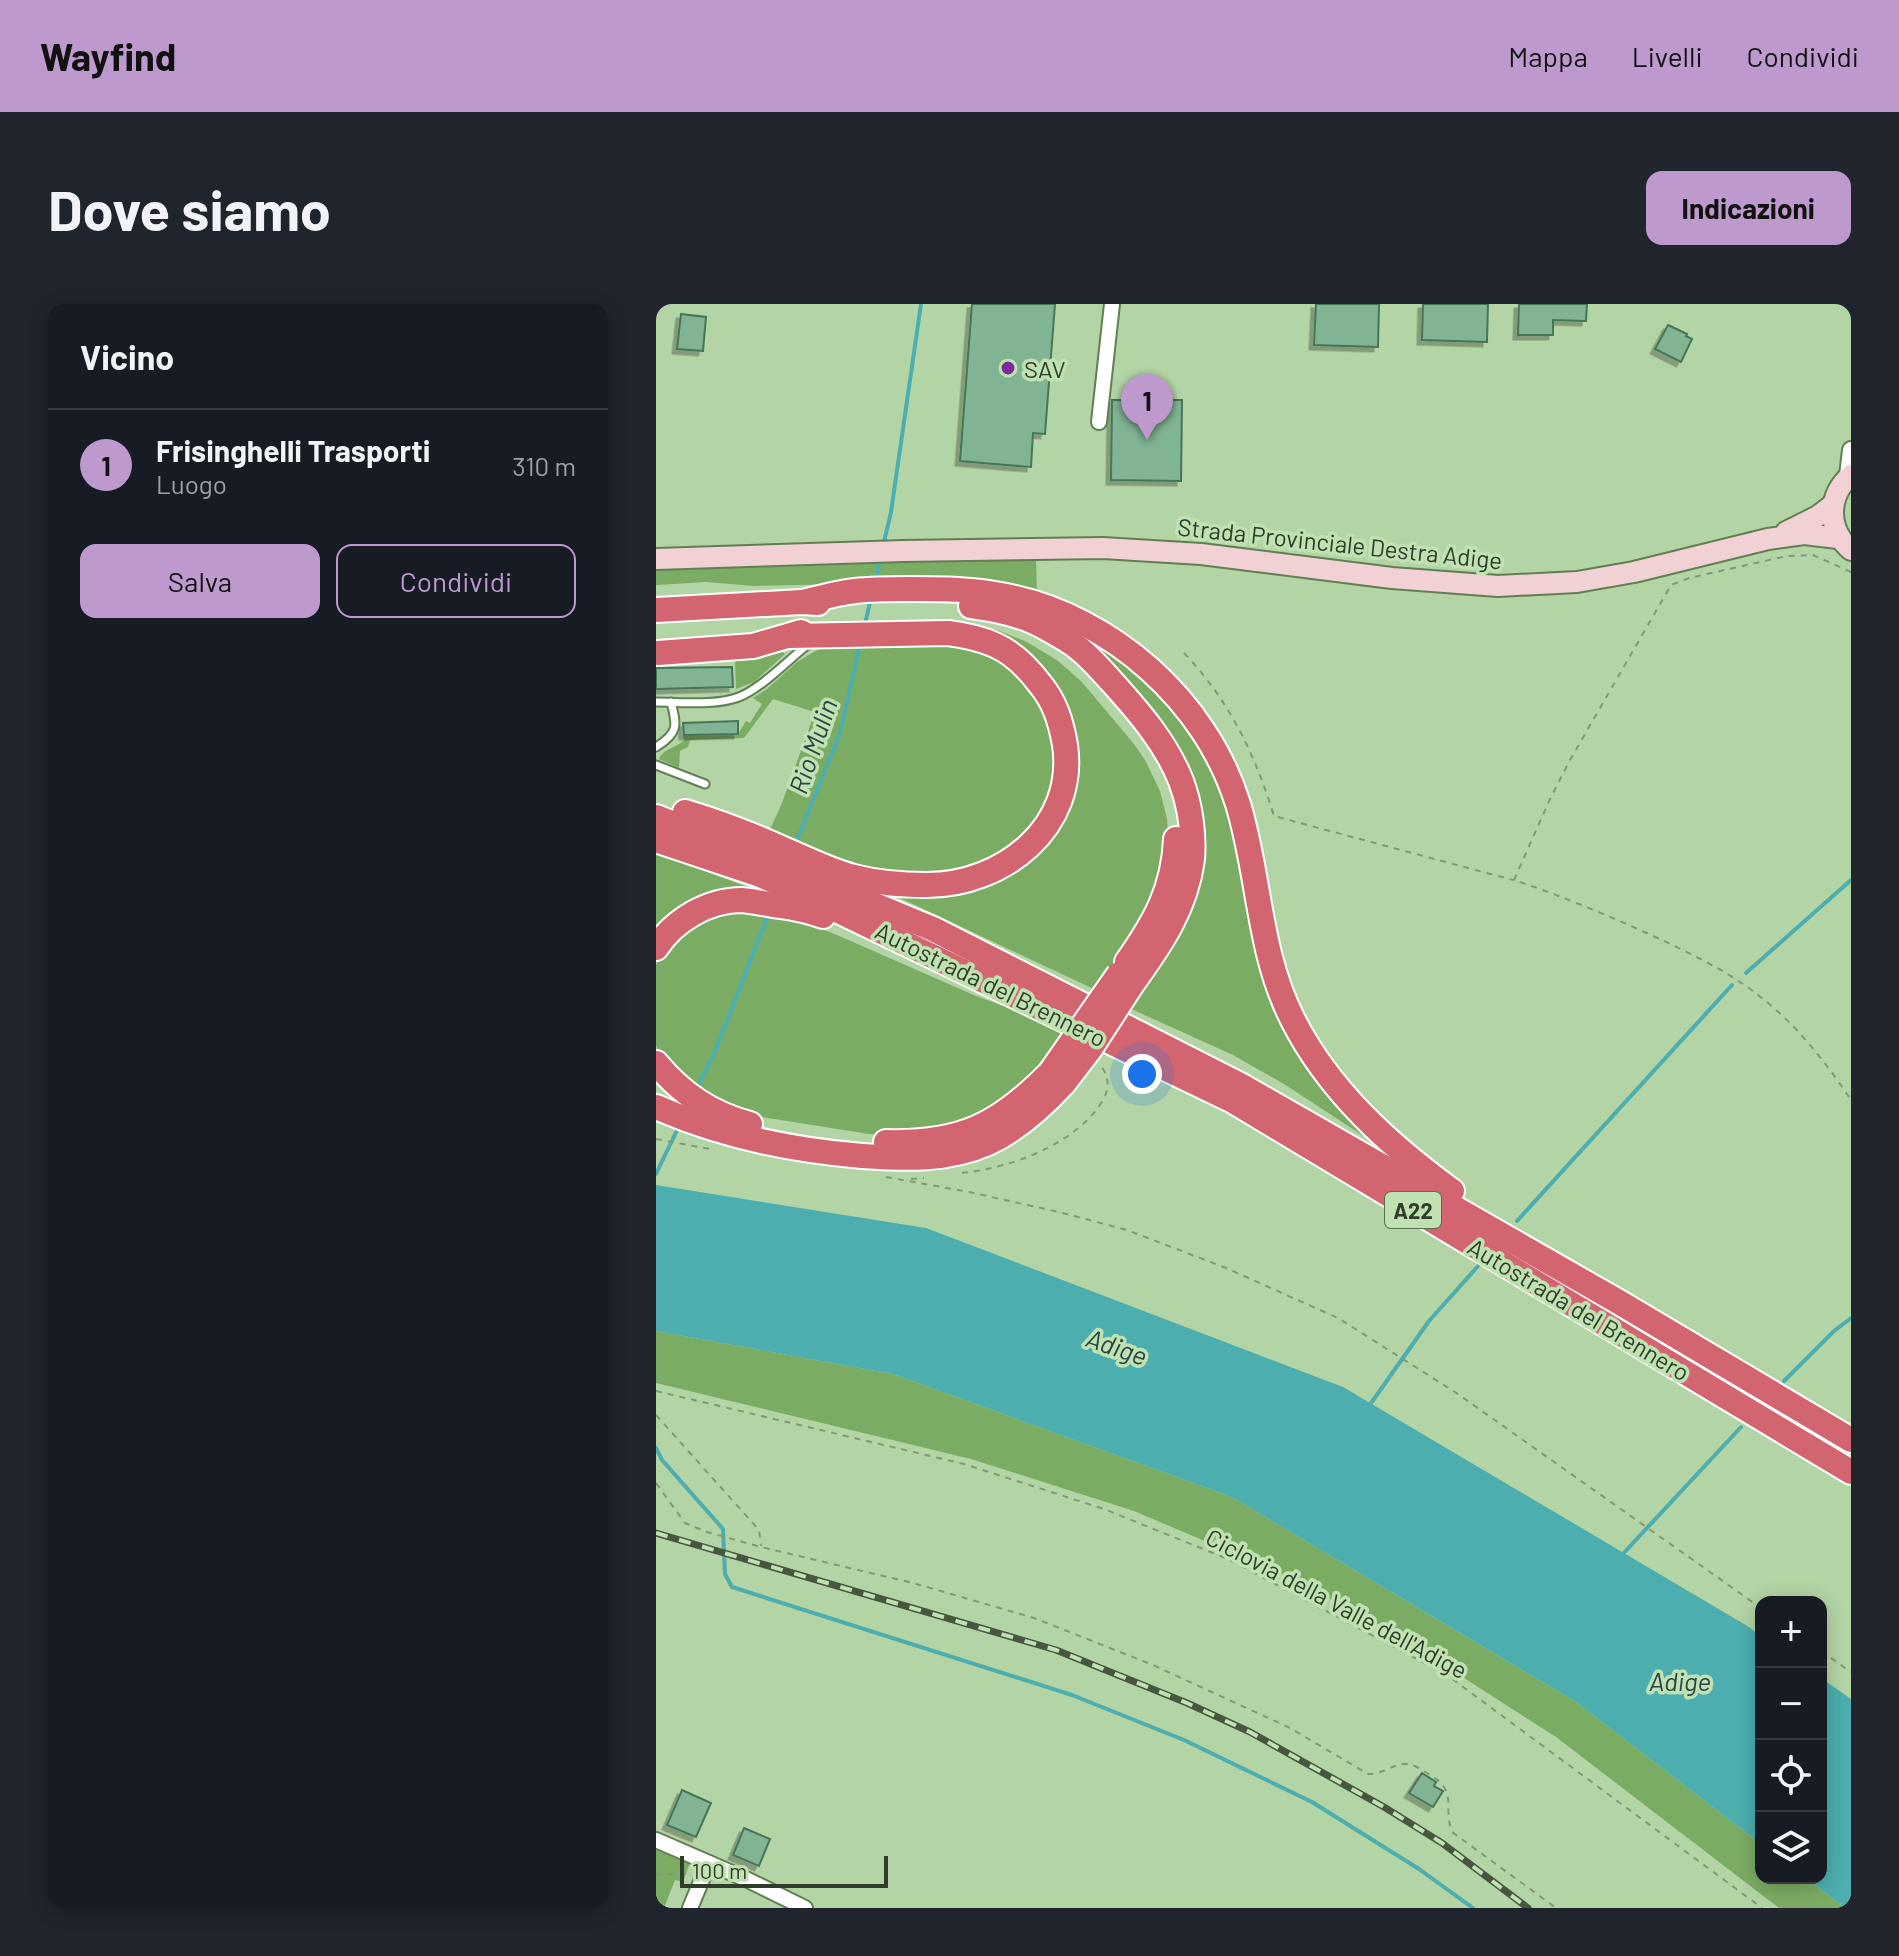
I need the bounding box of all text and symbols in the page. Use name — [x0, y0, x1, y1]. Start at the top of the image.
text: Wayfind — [40, 33, 176, 79]
text: Mappa — [1508, 39, 1588, 73]
text: Livelli — [1632, 39, 1703, 73]
text: Condividi — [1747, 39, 1859, 73]
button: Indicazioni — [1646, 171, 1851, 245]
text: Dove siamo — [48, 175, 331, 242]
text: Vicino — [80, 336, 174, 377]
place label: SAV — [1024, 354, 1066, 383]
marker: SAV — [999, 359, 1017, 377]
pin: 1 — [1121, 374, 1173, 440]
text: Frisinghelli Trasporti — [156, 432, 430, 468]
text: 1 — [101, 450, 111, 481]
text: 310 m — [512, 450, 576, 481]
text: Luogo — [156, 468, 227, 499]
street label: Strada Provinciale Destra Adige — [1176, 512, 1504, 574]
button: Salva — [80, 544, 320, 618]
button: Condividi — [336, 544, 576, 618]
water label: Rio Mulin — [781, 695, 843, 797]
street label: Autostrada del Brennero — [871, 915, 1111, 1053]
your location — [1122, 1054, 1162, 1094]
road number: A22 — [1385, 1192, 1441, 1228]
street label: Autostrada del Brennero — [1463, 1231, 1695, 1387]
water label: Adige — [1083, 1321, 1151, 1371]
street label: Ciclovia della Valle dell'Adige — [1201, 1522, 1473, 1684]
map controls — [1755, 1596, 1827, 1884]
button: + — [1755, 1596, 1827, 1668]
water label: Adige — [1649, 1665, 1711, 1696]
button: − — [1755, 1668, 1827, 1740]
button: locate — [1755, 1740, 1827, 1812]
button: layers — [1755, 1812, 1827, 1884]
scale bar — [680, 1852, 888, 1888]
text: 100 m — [692, 1857, 747, 1883]

